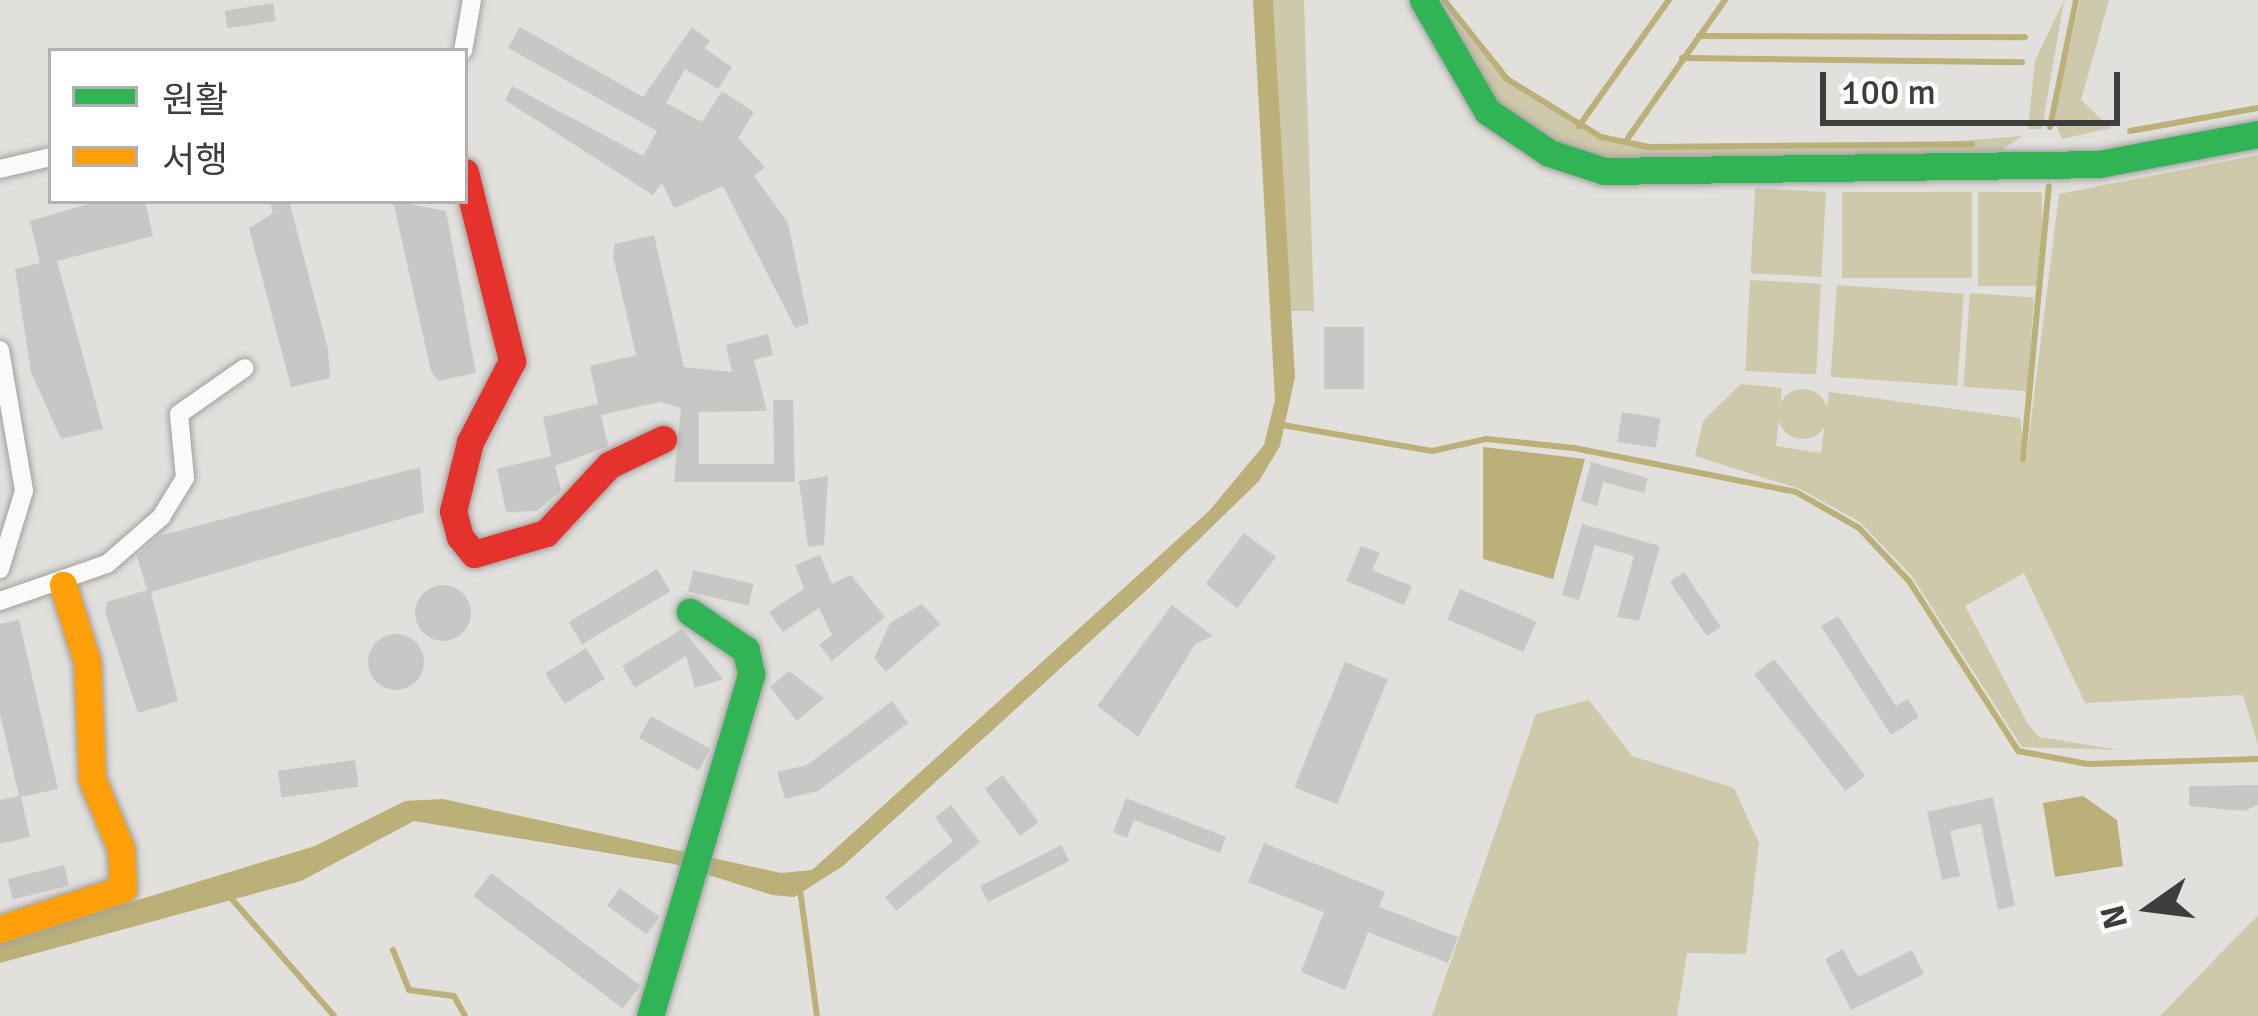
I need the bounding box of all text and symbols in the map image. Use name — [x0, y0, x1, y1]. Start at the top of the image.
legend — [48, 48, 468, 204]
scale bar — [1826, 48, 2126, 122]
text: 100 m — [1841, 70, 1936, 115]
text: 원활 — [162, 78, 228, 123]
text: 서행 — [162, 138, 228, 183]
north arrow — [2090, 848, 2210, 968]
text: N — [2092, 901, 2137, 933]

